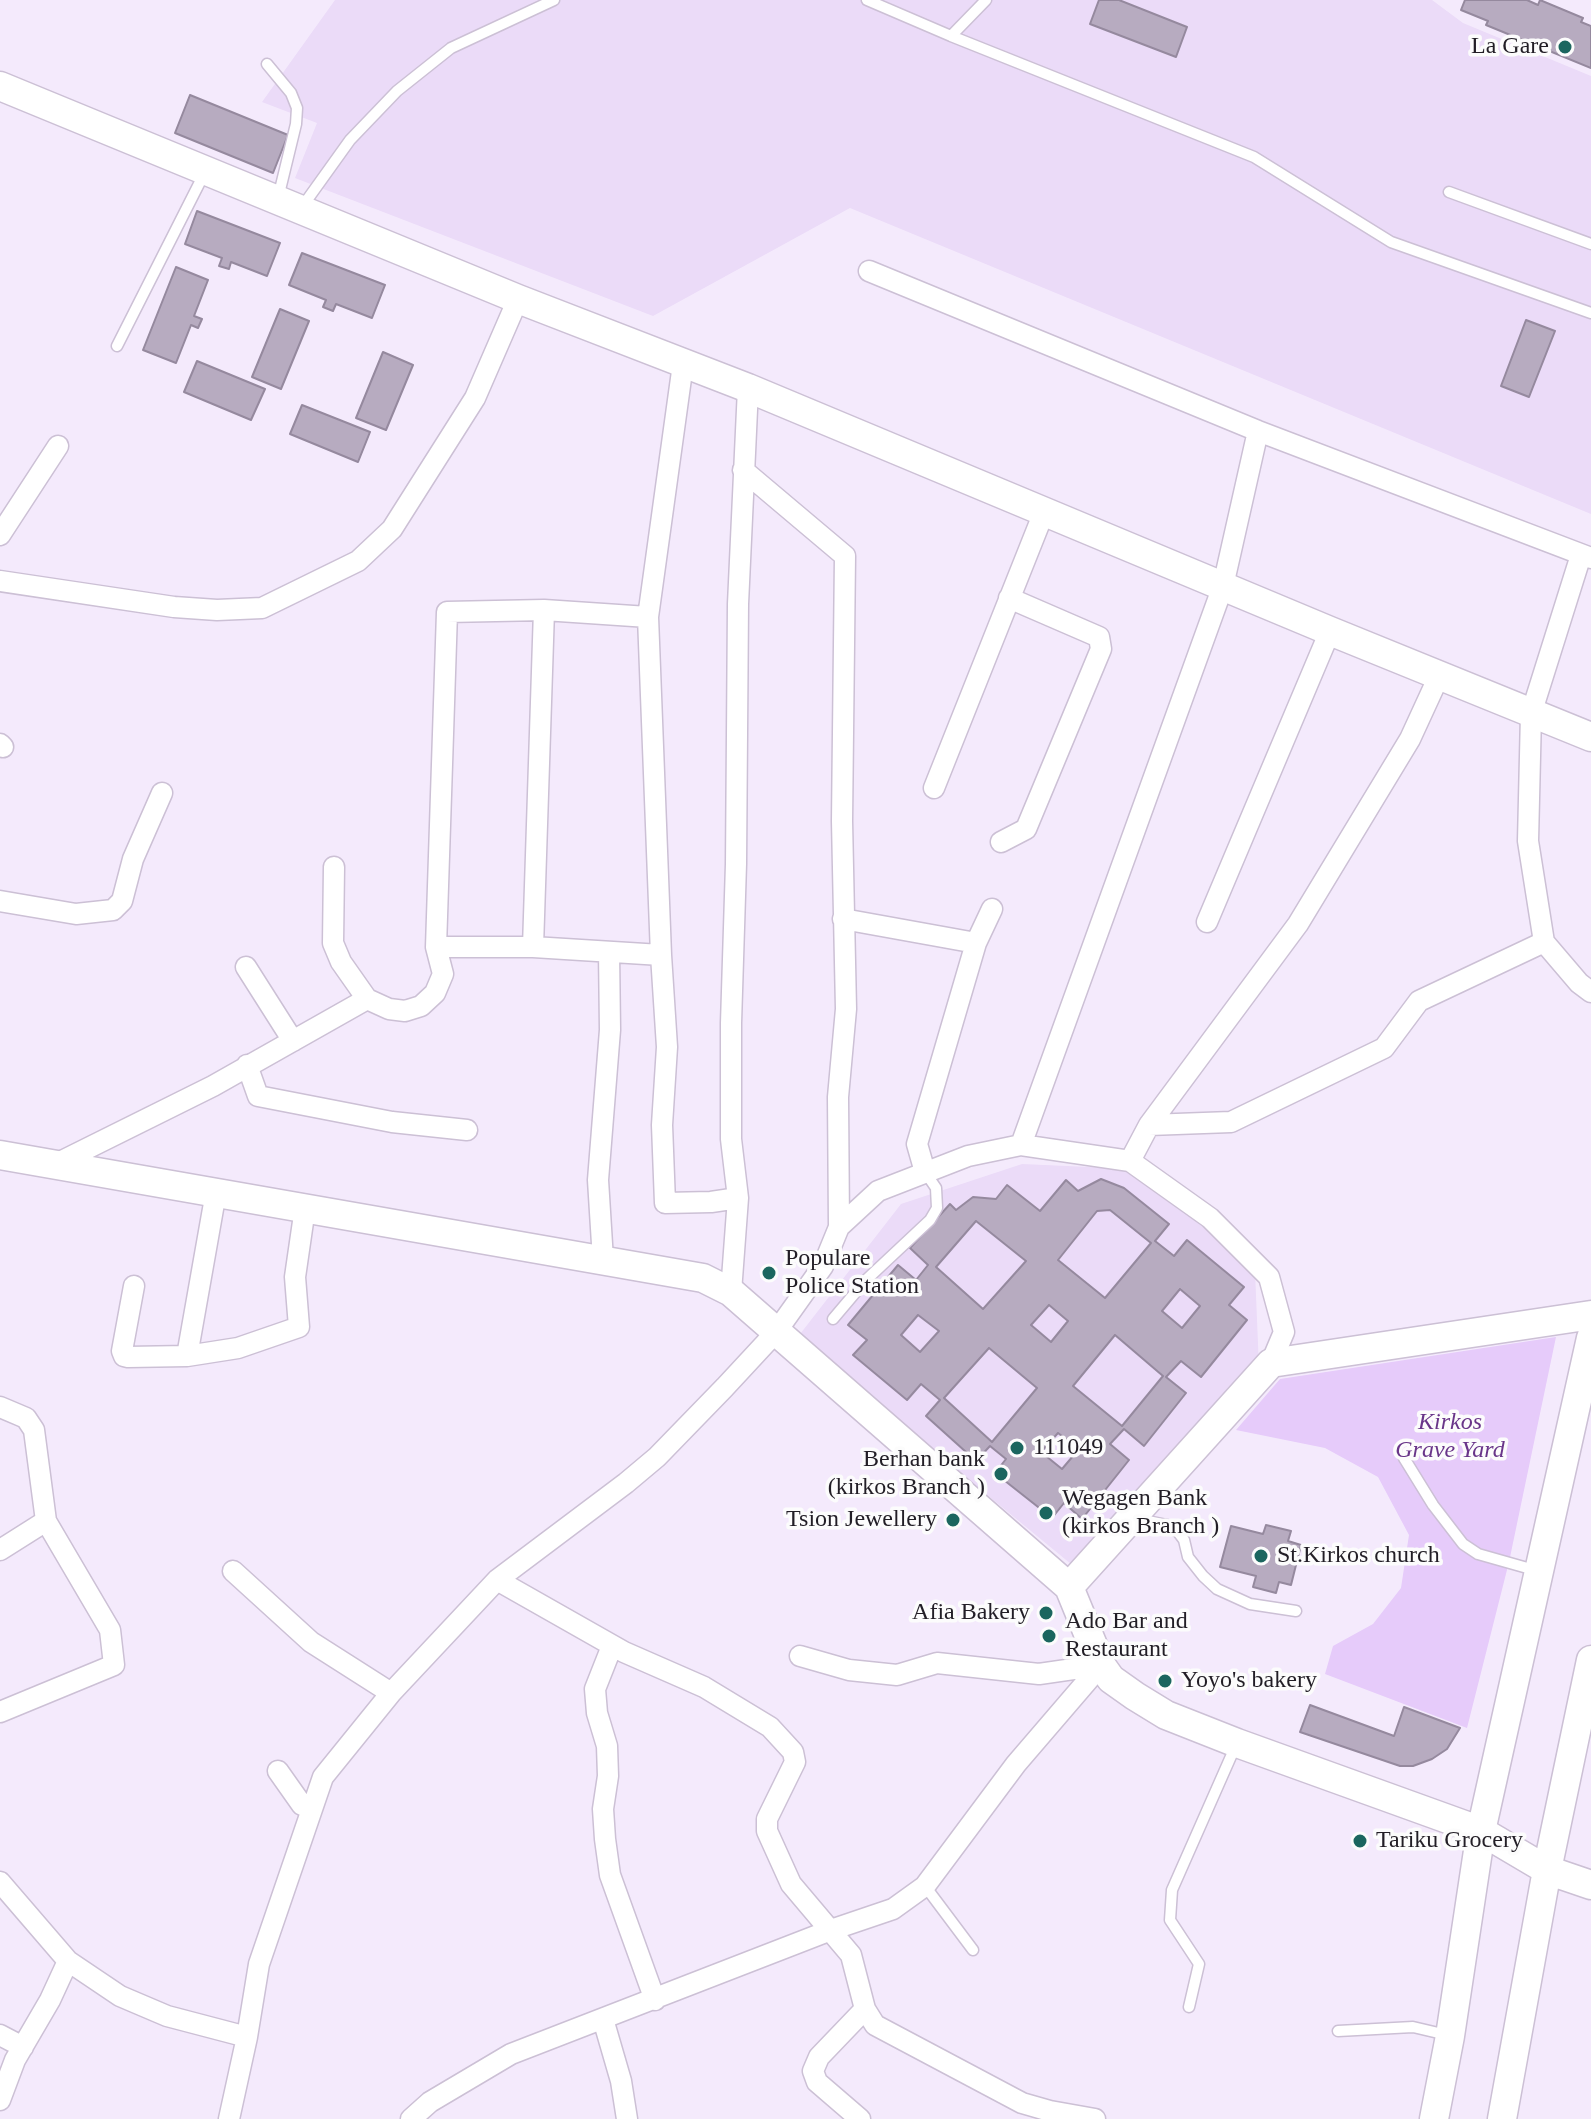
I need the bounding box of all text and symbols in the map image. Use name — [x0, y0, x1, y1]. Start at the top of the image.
place label: La Gare — [1462, 33, 1549, 61]
marker: La Gare — [1556, 38, 1574, 56]
place label: Populare Police Station — [785, 1245, 937, 1301]
marker: Populare Police Station — [760, 1264, 778, 1282]
park label: Kirkos Grave Yard — [1388, 1409, 1512, 1465]
place label: 111049 — [1033, 1434, 1115, 1462]
marker: 111049 — [1008, 1439, 1026, 1457]
place label: Berhan bank (kirkos Branch ) — [810, 1446, 985, 1502]
marker: Berhan bank (kirkos Branch ) — [992, 1465, 1010, 1483]
place label: Wegagen Bank (kirkos Branch ) — [1062, 1485, 1237, 1541]
marker: Wegagen Bank (kirkos Branch ) — [1037, 1504, 1055, 1522]
place label: Tsion Jewellery — [770, 1506, 937, 1534]
marker: Tsion Jewellery — [944, 1511, 962, 1529]
place label: St.Kirkos church — [1277, 1542, 1459, 1570]
marker: St.Kirkos church — [1252, 1547, 1270, 1565]
place label: Afia Bakery — [903, 1599, 1030, 1627]
marker: Afia Bakery — [1037, 1604, 1055, 1622]
place label: Ado Bar and Restaurant — [1065, 1608, 1204, 1664]
marker: Ado Bar and Restaurant — [1040, 1627, 1058, 1645]
place label: Yoyo's bakery — [1181, 1667, 1336, 1695]
marker: Yoyo's bakery — [1156, 1672, 1174, 1690]
place label: Tariku Grocery — [1376, 1827, 1542, 1855]
marker: Tariku Grocery — [1351, 1832, 1369, 1850]

